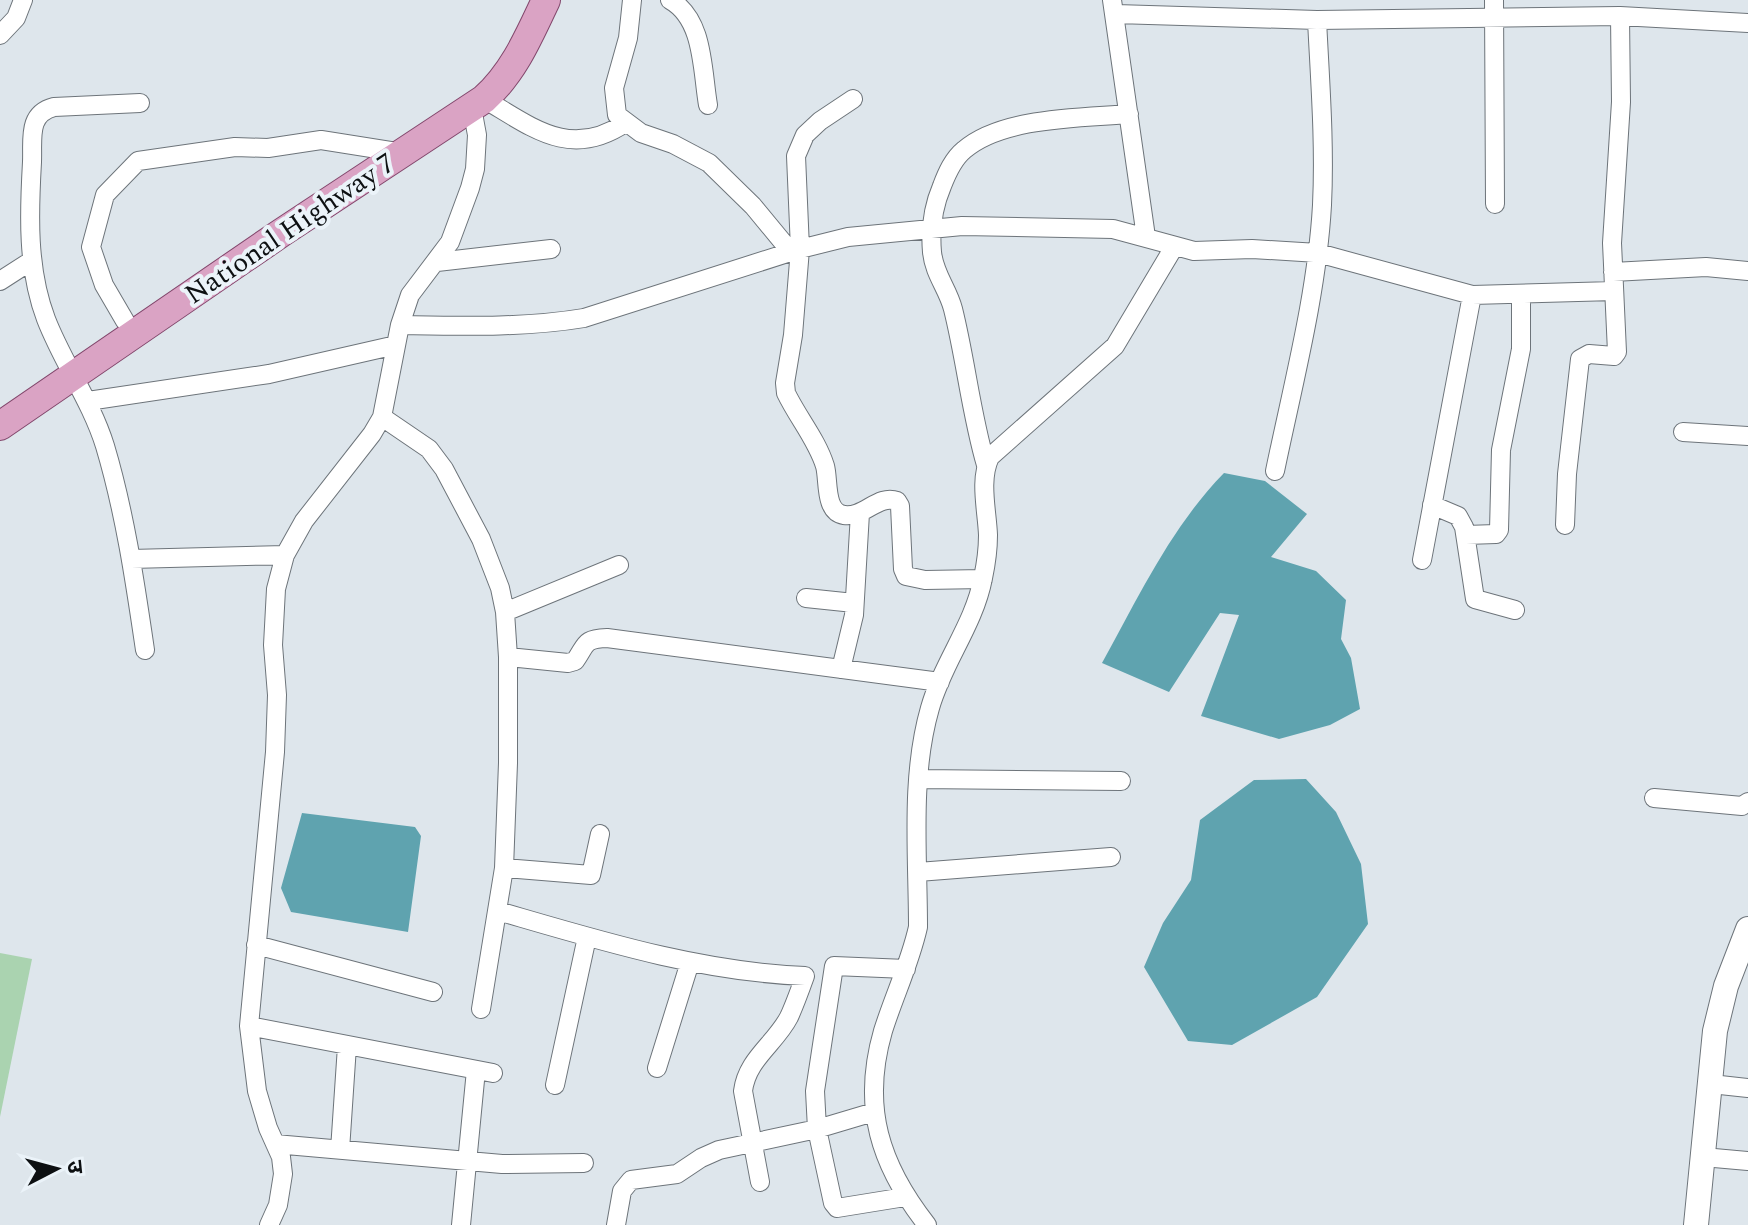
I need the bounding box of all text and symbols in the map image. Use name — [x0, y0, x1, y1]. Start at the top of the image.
street label: National Highway 7 — [176, 142, 404, 316]
north arrow — [16, 1129, 96, 1209]
text: उ — [57, 1159, 92, 1176]

